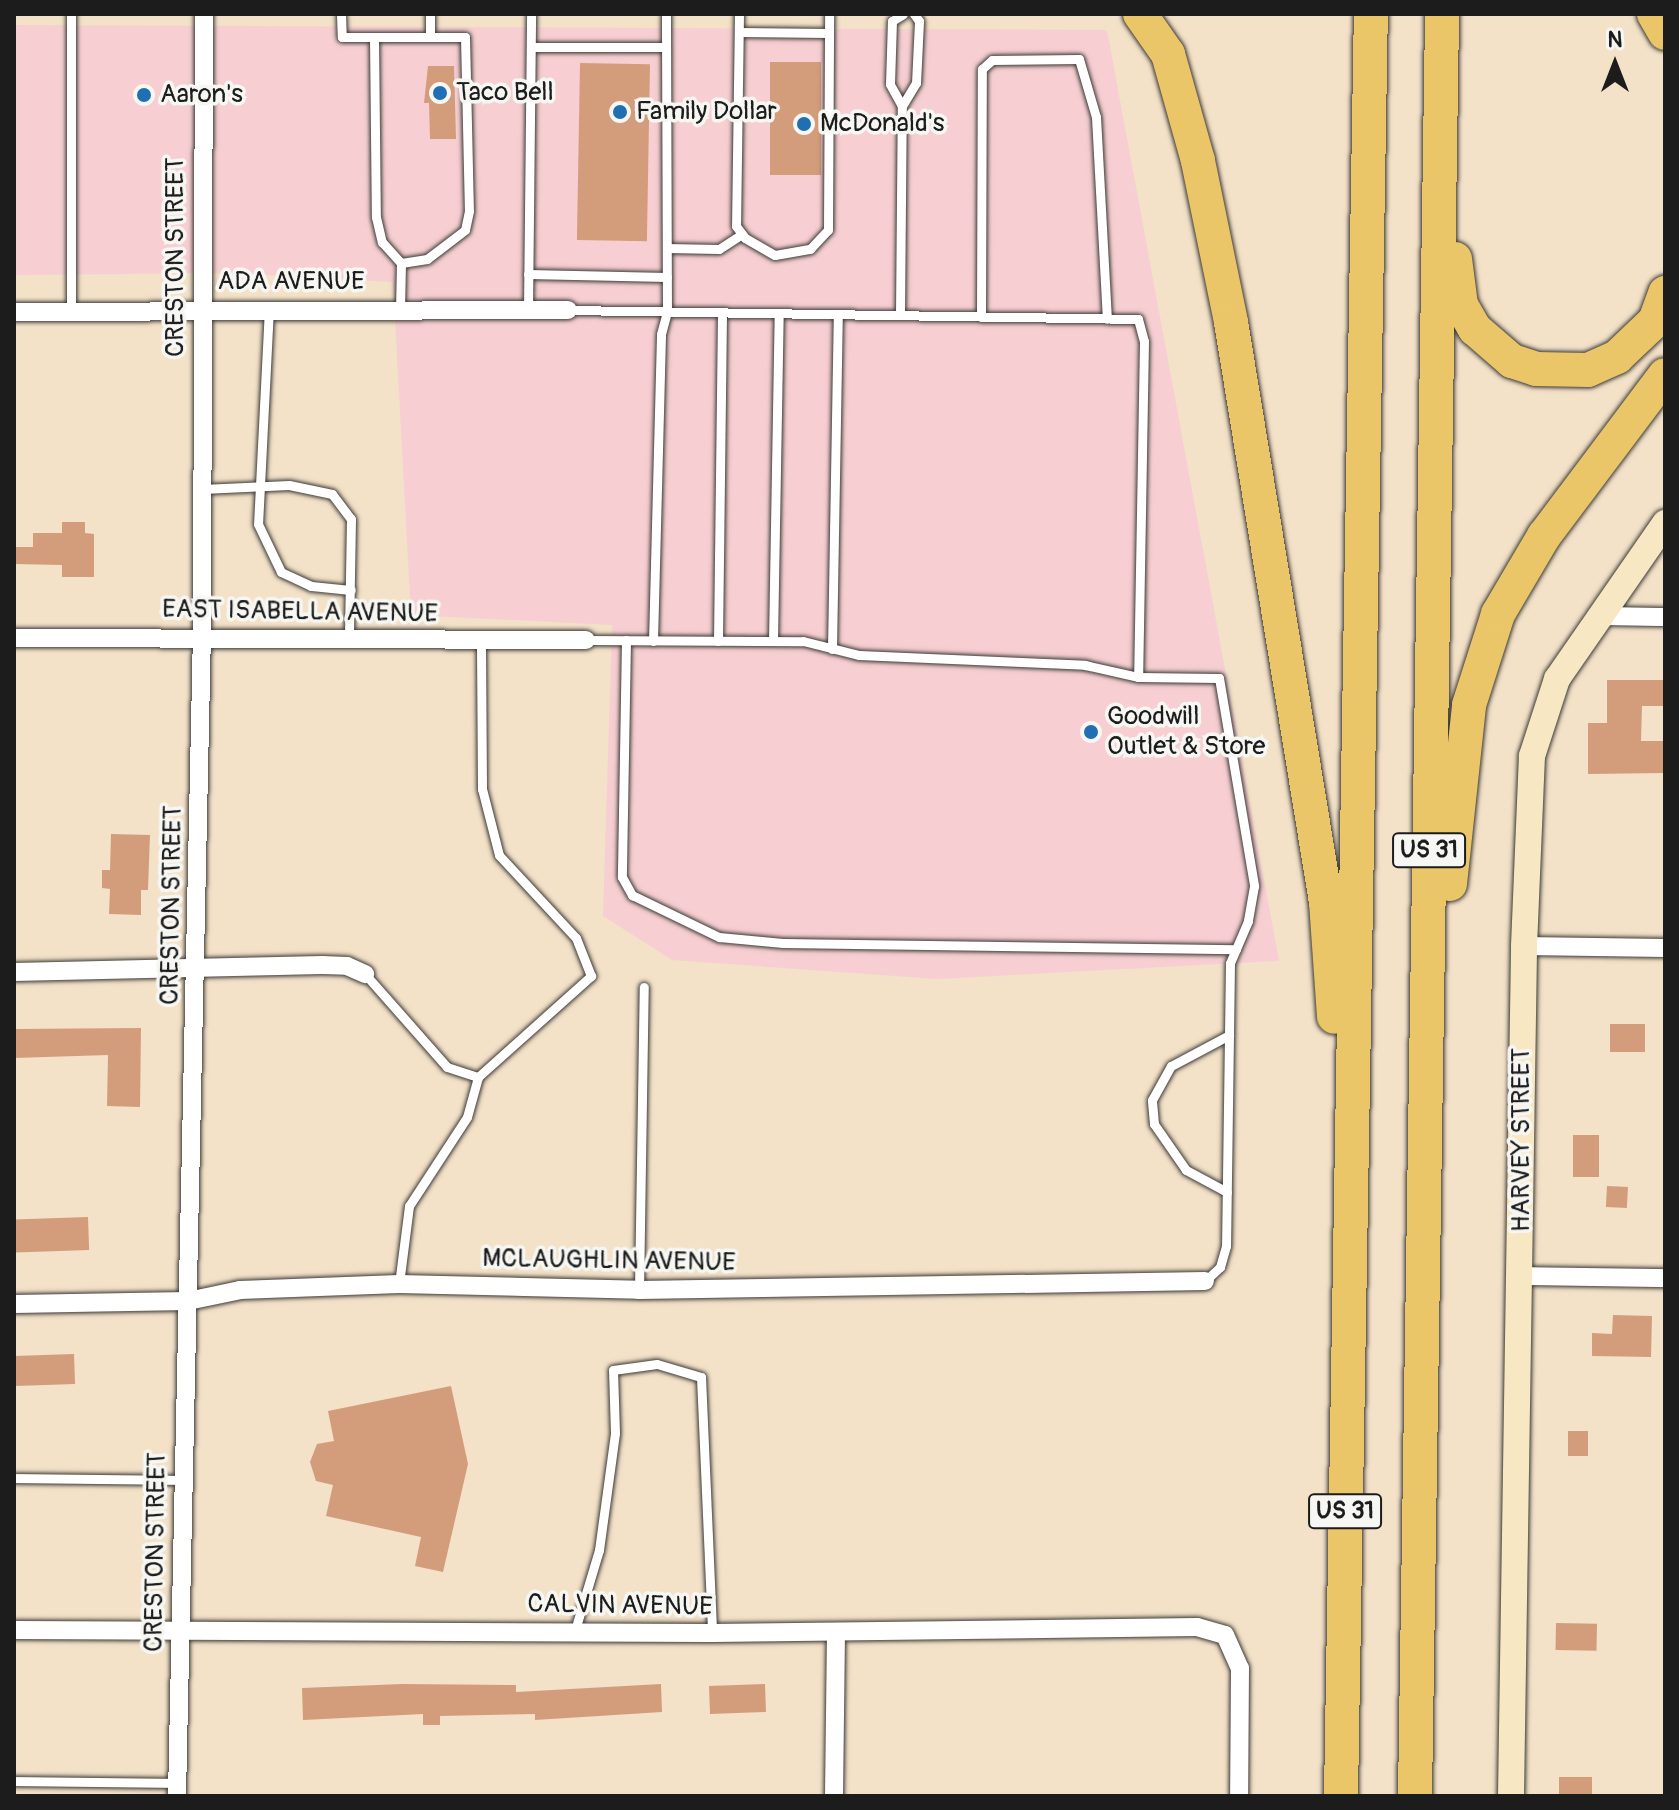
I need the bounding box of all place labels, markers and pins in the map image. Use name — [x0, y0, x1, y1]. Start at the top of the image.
place label: Taco Bell — [456, 77, 554, 109]
place label: Aaron's — [160, 79, 243, 111]
marker: Taco Bell — [431, 84, 449, 102]
marker: Aaron's — [135, 86, 153, 104]
place label: Family Dollar — [636, 96, 777, 128]
marker: Family Dollar — [611, 103, 629, 121]
place label: McDonald's — [820, 108, 944, 140]
marker: McDonald's — [795, 115, 813, 133]
place label: Goodwill Outlet & Store — [1107, 701, 1265, 762]
marker: Goodwill Outlet & Store — [1082, 723, 1100, 741]

